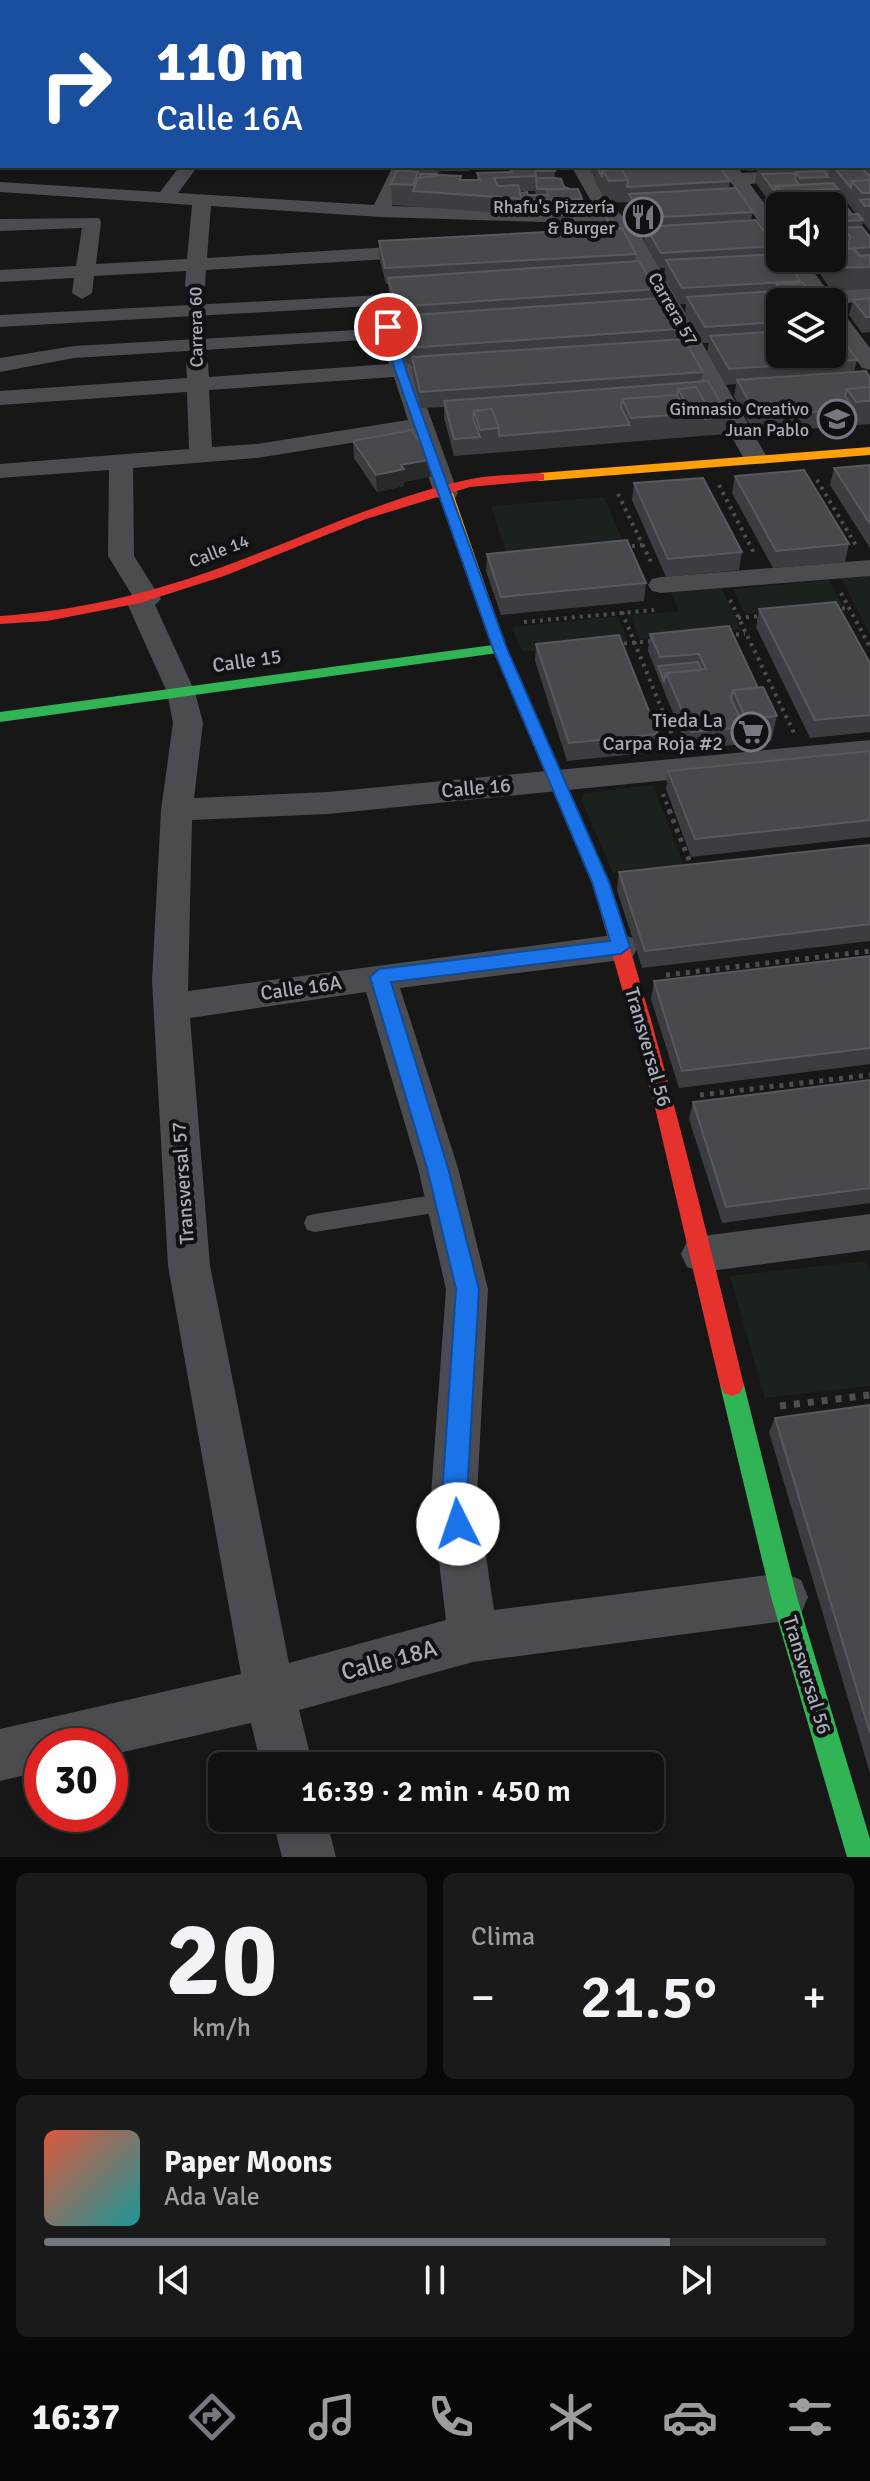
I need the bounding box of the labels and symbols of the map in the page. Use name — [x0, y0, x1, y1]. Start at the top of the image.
place label: Rhafu's Pizzería & Burger — [493, 196, 615, 239]
restaurant icon: Rhafu's Pizzería & Burger — [622, 196, 664, 238]
street label: Carrera 57 — [643, 269, 703, 349]
street label: Carrera 60 — [184, 286, 208, 368]
pin — [354, 293, 422, 361]
place label: Gimnasio Creativo Juan Pablo — [670, 398, 809, 441]
school or university icon: Gimnasio Creativo Juan Pablo — [816, 398, 858, 440]
street label: Calle 14 — [186, 529, 252, 572]
street label: Calle 15 — [211, 644, 283, 678]
place label: Tieda La Carpa Roja #2 — [602, 708, 723, 756]
supermarket icon: Tieda La Carpa Roja #2 — [730, 711, 772, 753]
street label: Calle 16 — [440, 773, 512, 803]
street label: Calle 16A — [259, 970, 343, 1006]
street label: Transversal 56 — [619, 985, 677, 1109]
street label: Transversal 57 — [166, 1121, 200, 1245]
position arrow — [416, 1482, 500, 1566]
street label: Transversal 56 — [777, 1613, 837, 1737]
street label: Calle 18A — [338, 1633, 441, 1687]
speed limit sign: 30 — [24, 1728, 128, 1832]

